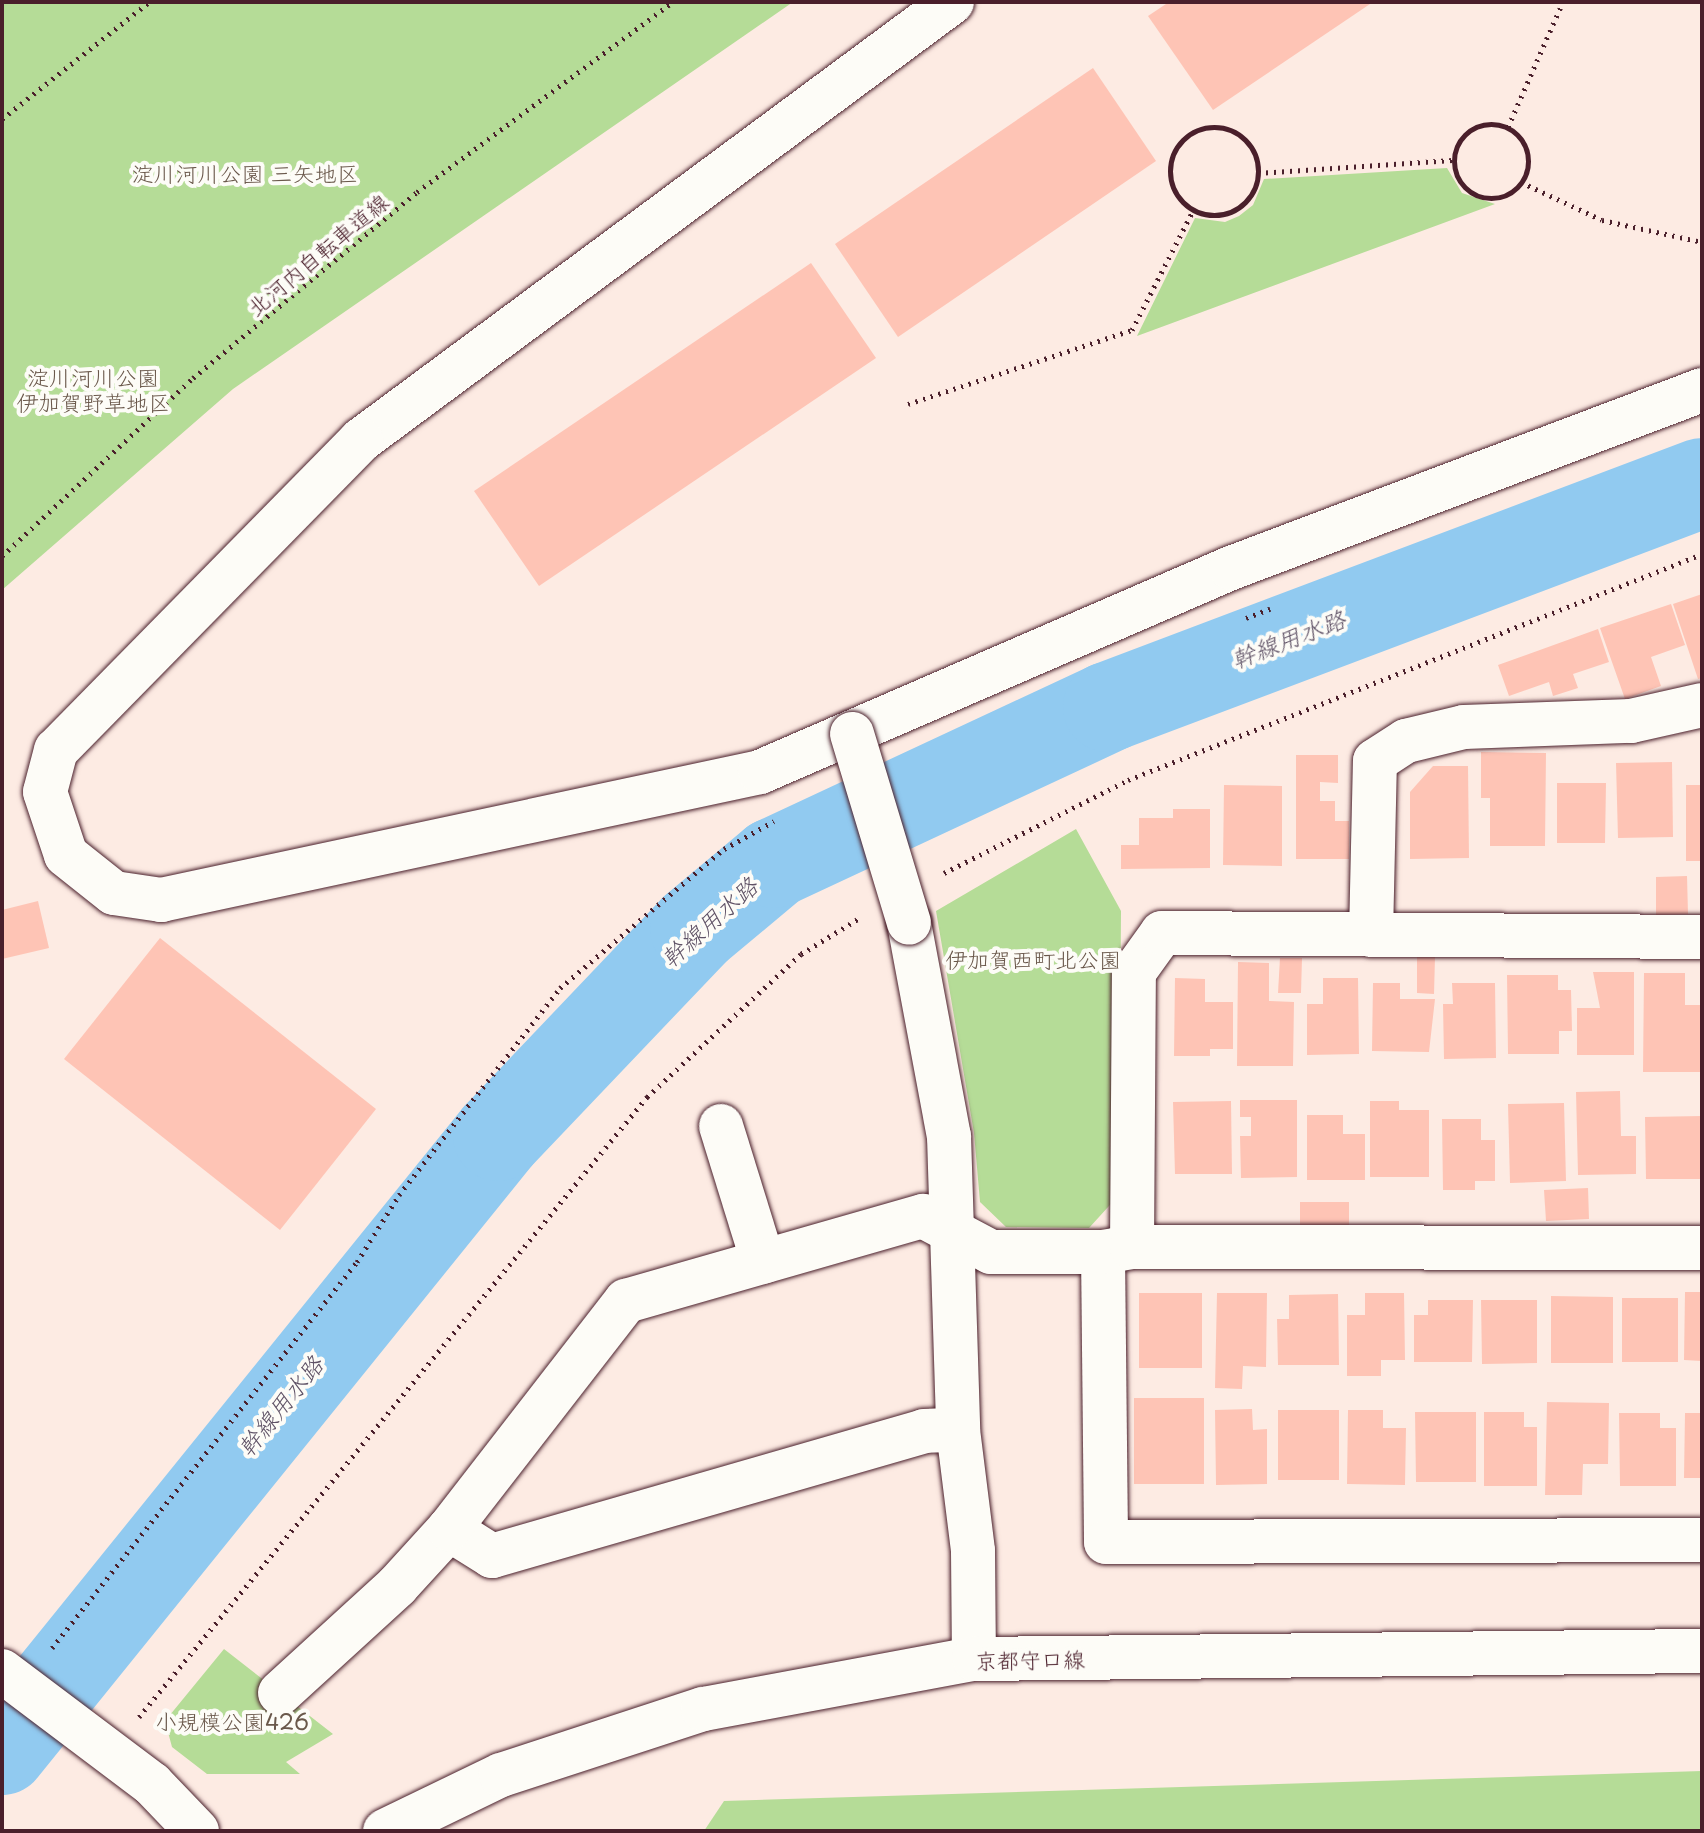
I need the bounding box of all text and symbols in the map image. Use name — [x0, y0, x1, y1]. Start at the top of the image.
park label: 淀川河川公園 三矢地区 — [131, 160, 359, 186]
street label: 北河内自転車道線 — [241, 187, 393, 321]
park label: 淀川河川公園 伊加賀野草地区 — [16, 363, 170, 414]
water label: 幹線用水路 — [1227, 604, 1349, 674]
water label: 幹線用水路 — [655, 871, 763, 973]
park label: 伊加賀西町北公園 — [945, 946, 1121, 972]
water label: 幹線用水路 — [231, 1350, 329, 1462]
street label: 京都守口線 — [975, 1645, 1085, 1673]
park label: 小規模公園426 — [155, 1708, 309, 1734]

